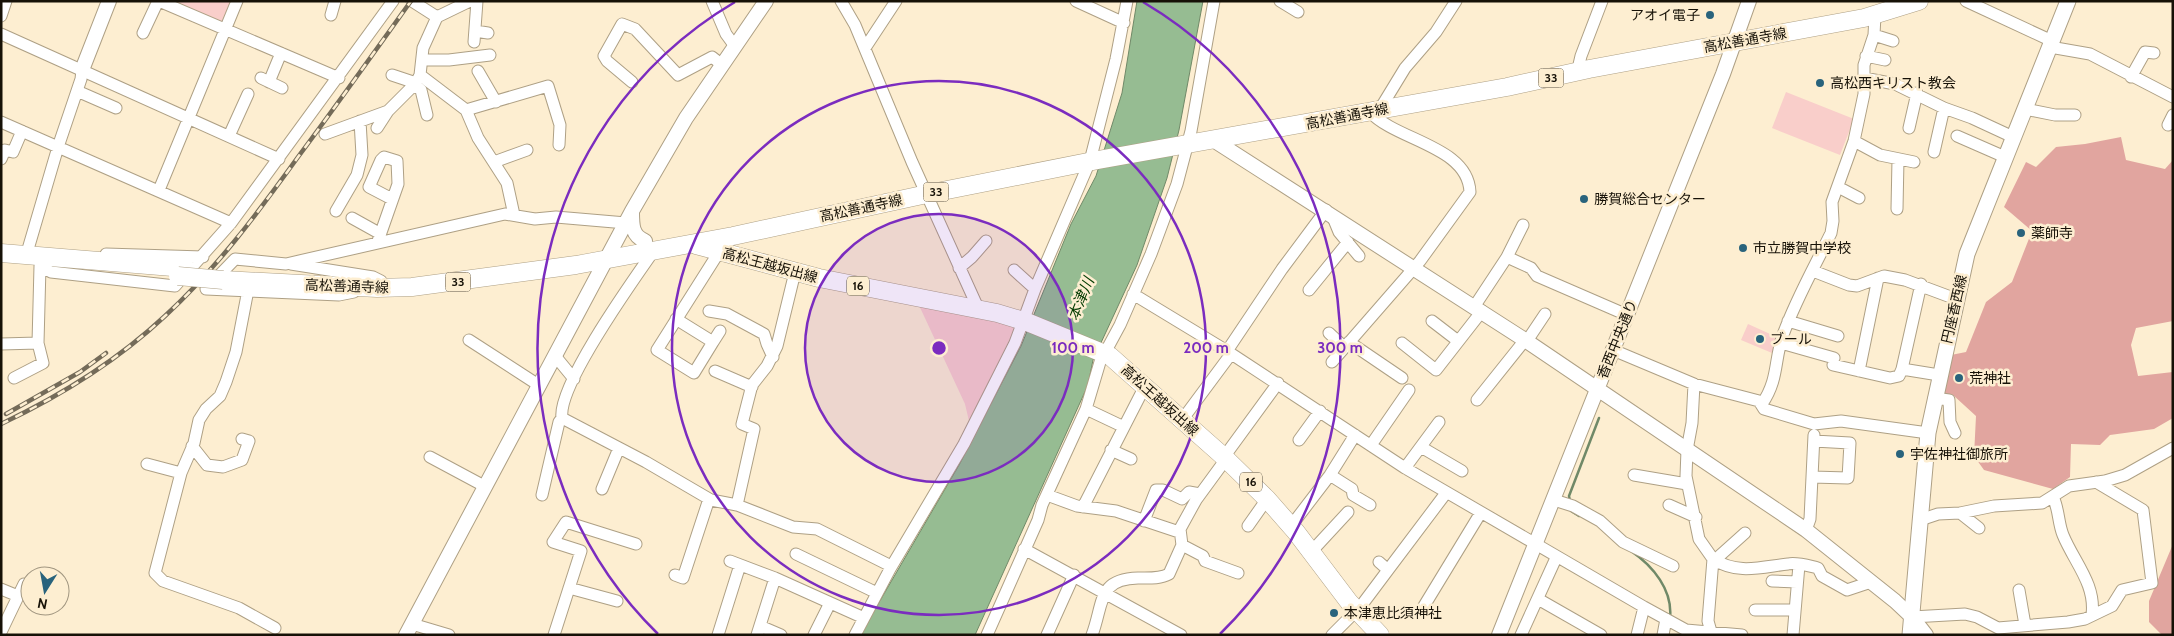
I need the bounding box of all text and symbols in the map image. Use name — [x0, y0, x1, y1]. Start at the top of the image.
place label: アオイ電子 — [1630, 6, 1700, 24]
marker: アオイ電子 — [1704, 9, 1716, 21]
street label: 高松善通寺線 — [1702, 24, 1788, 56]
road number: 33 — [1538, 68, 1564, 88]
place label: 高松西キリスト教会 — [1830, 74, 1956, 92]
marker: 高松西キリスト教会 — [1814, 77, 1826, 89]
street label: 高松善通寺線 — [1304, 99, 1390, 133]
road number: 33 — [924, 182, 948, 202]
street label: 高松善通寺線 — [818, 190, 904, 226]
place label: 勝賀総合センター — [1594, 190, 1706, 208]
marker: 勝賀総合センター — [1578, 193, 1590, 205]
place label: 薬師寺 — [2031, 224, 2073, 242]
marker: 薬師寺 — [2015, 227, 2027, 239]
place label: 市立勝賀中学校 — [1753, 239, 1851, 257]
marker: 市立勝賀中学校 — [1737, 242, 1749, 254]
street label: 高松王越坂出線 — [720, 244, 820, 286]
road number: 33 — [446, 272, 470, 292]
water label: 本津川 — [1064, 273, 1099, 323]
street label: 円座香西線 — [1937, 273, 1971, 345]
street label: 高松善通寺線 — [305, 276, 389, 296]
road number: 16 — [847, 276, 869, 296]
street label: 香西中央通り — [1593, 297, 1641, 381]
place label: ブール — [1770, 330, 1812, 348]
marker: ブール — [1754, 333, 1766, 345]
centre of rings — [930, 339, 948, 357]
text: 100 m — [1051, 339, 1095, 357]
text: 200 m — [1183, 339, 1229, 357]
text: 300 m — [1317, 339, 1363, 357]
street label: 高松王越坂出線 — [1118, 361, 1202, 439]
place label: 荒神社 — [1969, 369, 2011, 387]
marker: 荒神社 — [1953, 372, 1965, 384]
place label: 宇佐神社御旅所 — [1910, 445, 2008, 463]
marker: 宇佐神社御旅所 — [1894, 448, 1906, 460]
road number: 16 — [1240, 472, 1262, 492]
north arrow — [20, 566, 70, 616]
text: N — [36, 594, 49, 614]
place label: 本津恵比須神社 — [1344, 604, 1442, 622]
marker: 本津恵比須神社 — [1328, 607, 1340, 619]

